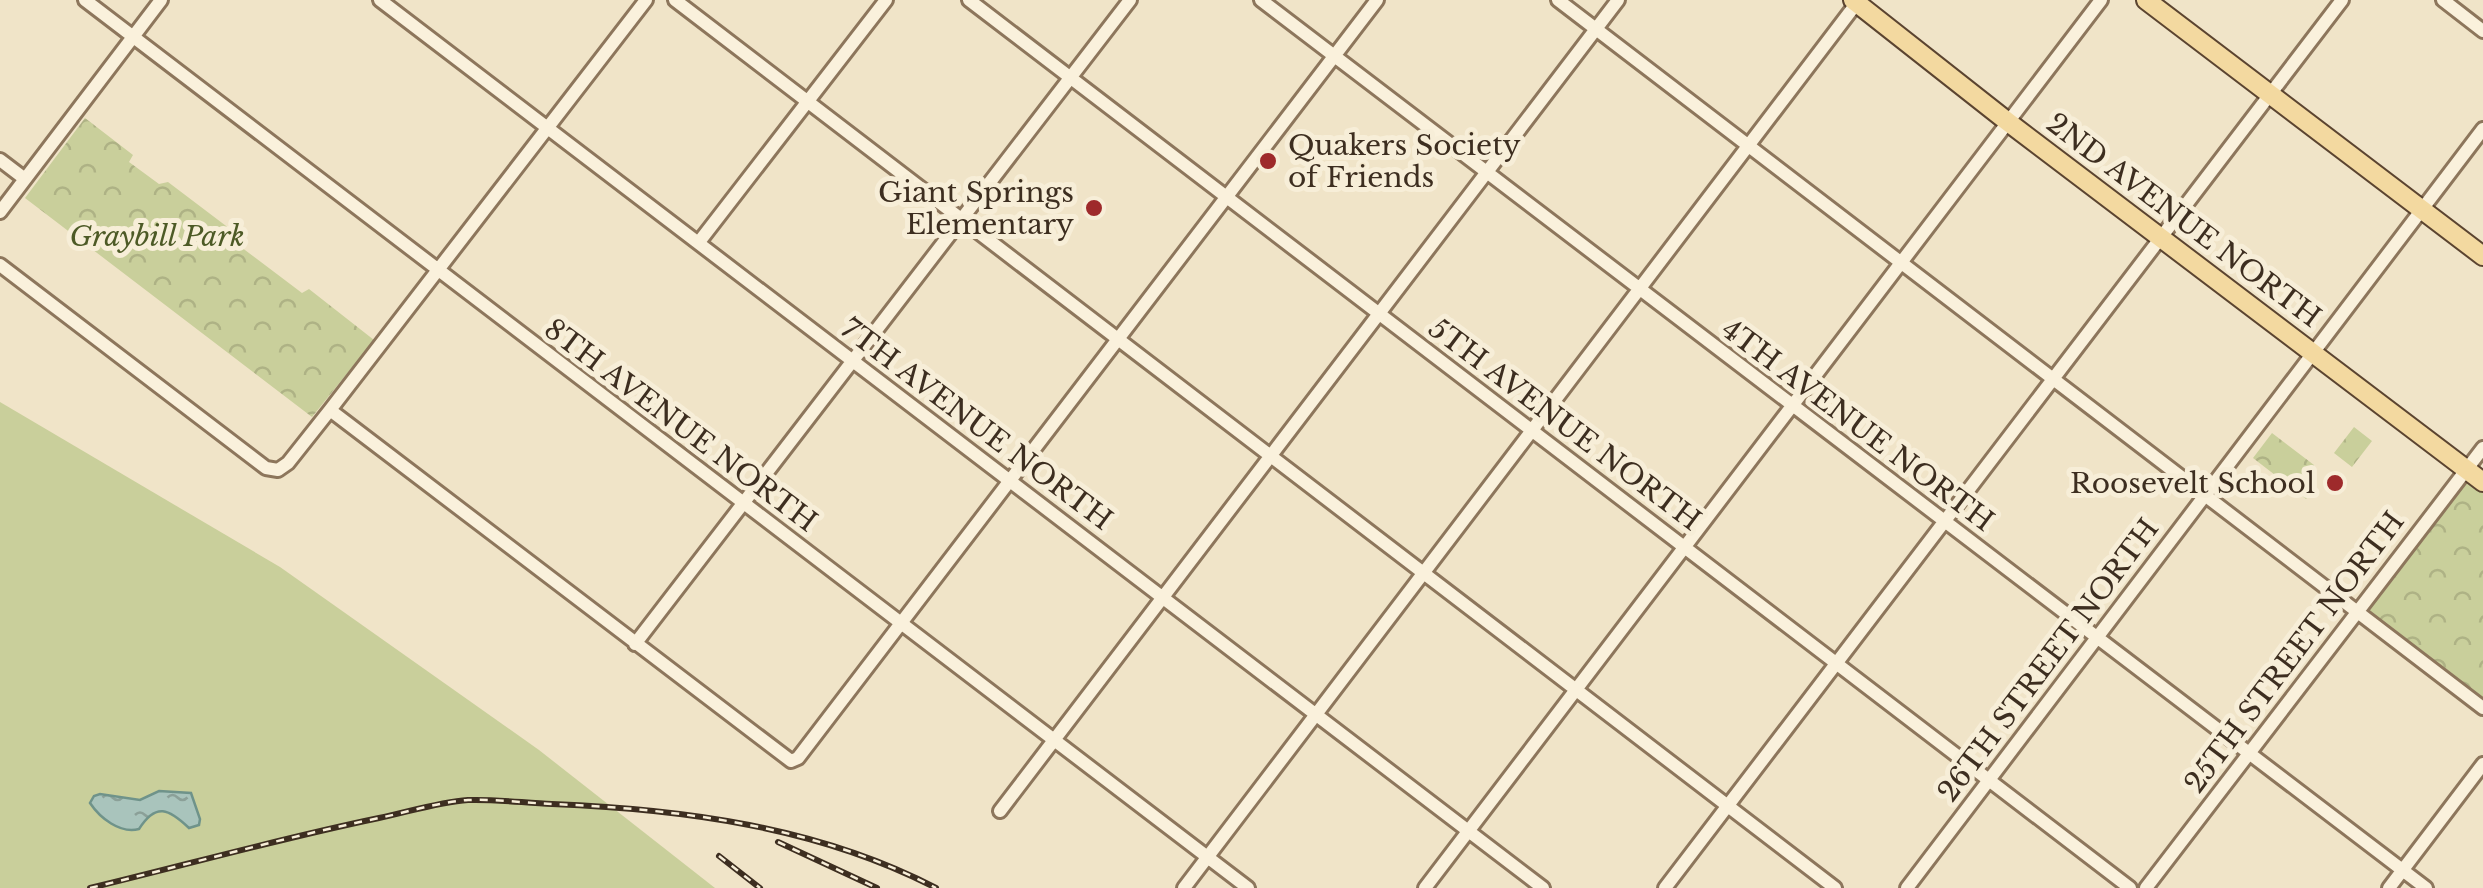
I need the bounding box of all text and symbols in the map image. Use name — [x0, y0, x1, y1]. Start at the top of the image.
street label: 2ND AVENUE NORTH — [2040, 106, 2328, 335]
place label: Quakers Society of Friends — [1288, 128, 1521, 195]
marker: Quakers Society of Friends — [1257, 150, 1279, 172]
place label: Giant Springs Elementary — [878, 175, 1074, 242]
marker: Giant Springs Elementary — [1083, 197, 1105, 219]
park label: Graybill Park — [69, 219, 245, 254]
street label: 8TH AVENUE NORTH — [537, 311, 824, 539]
street label: 7TH AVENUE NORTH — [834, 311, 1119, 538]
street label: 5TH AVENUE NORTH — [1422, 311, 1708, 538]
street label: 4TH AVENUE NORTH — [1715, 312, 2001, 539]
place label: Roosevelt School — [2070, 466, 2315, 501]
marker: Roosevelt School — [2324, 472, 2346, 494]
street label: 25TH STREET NORTH — [2177, 505, 2412, 800]
street label: 26TH STREET NORTH — [1931, 512, 2166, 809]

